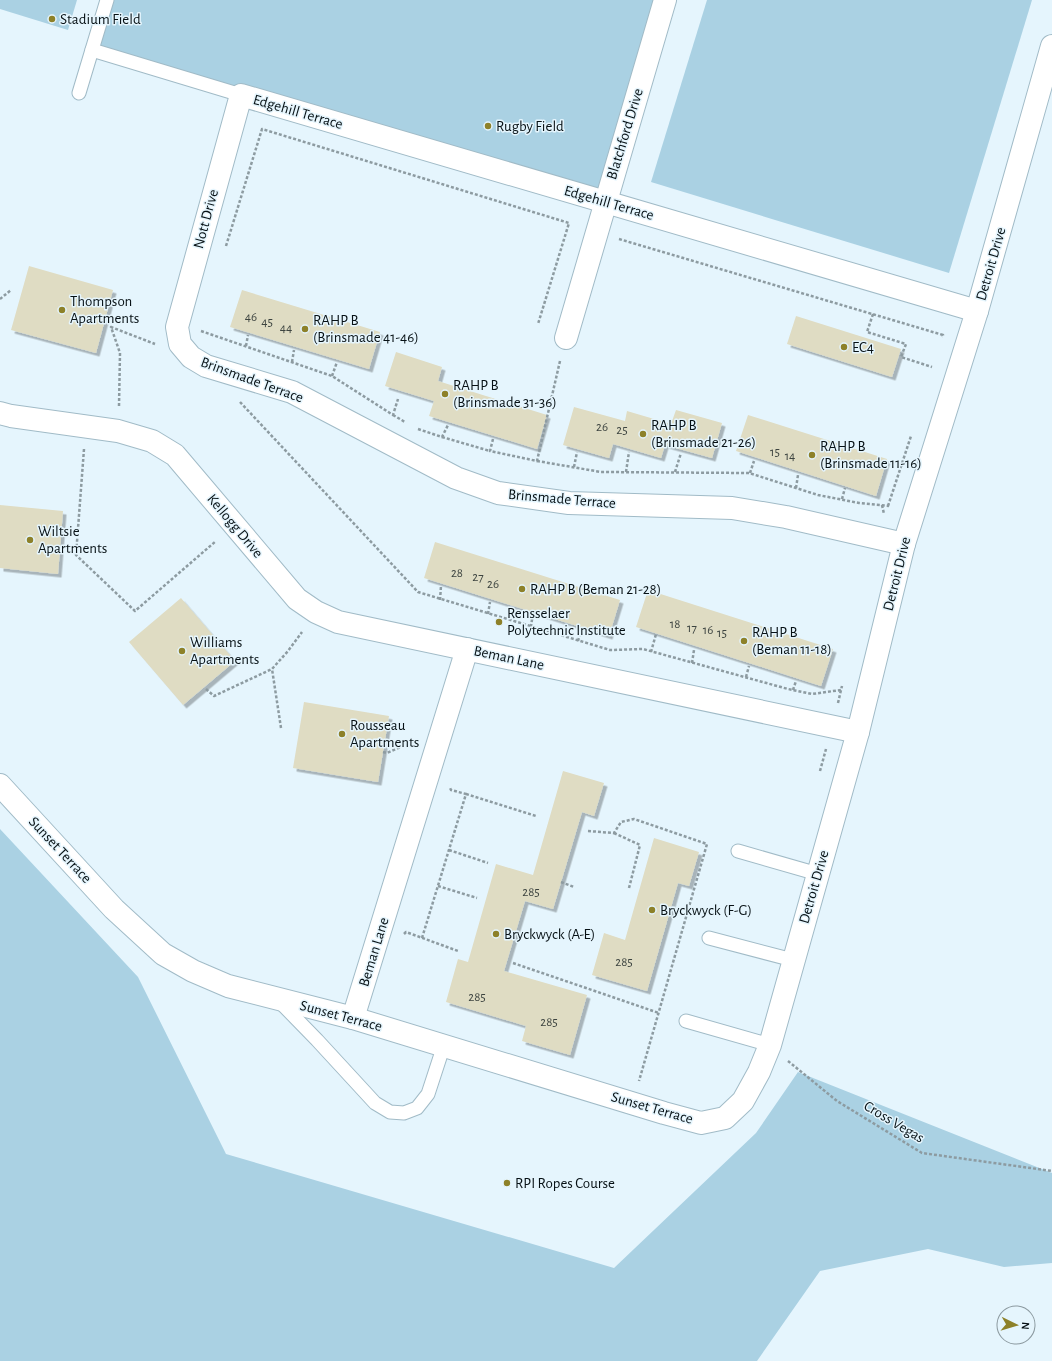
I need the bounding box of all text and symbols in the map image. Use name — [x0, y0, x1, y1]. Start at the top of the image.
place label: Stadium Field — [60, 12, 141, 27]
marker: Stadium Field — [47, 14, 57, 24]
street label: Blatchford Drive — [604, 87, 646, 181]
street label: Edgehill Terrace — [251, 92, 345, 132]
place label: Rugby Field — [496, 119, 564, 134]
marker: Rugby Field — [483, 121, 493, 131]
street label: Edgehill Terrace — [562, 183, 656, 223]
street label: Nott Drive — [191, 188, 221, 250]
street label: Detroit Drive — [973, 225, 1009, 302]
place label: Thompson Apartments — [70, 294, 139, 326]
marker: Thompson Apartments — [57, 305, 67, 315]
house number: 46 — [245, 311, 257, 324]
place label: RAHP B (Brinsmade 41-46) — [313, 313, 419, 345]
house number: 45 — [261, 316, 273, 329]
house number: 44 — [280, 322, 292, 335]
marker: RAHP B (Brinsmade 41-46) — [300, 324, 310, 334]
place label: EC4 — [852, 340, 874, 355]
marker: EC4 — [839, 342, 849, 352]
street label: Brinsmade Terrace — [199, 354, 305, 406]
place label: RAHP B (Brinsmade 31-36) — [453, 378, 557, 410]
marker: RAHP B (Brinsmade 31-36) — [440, 389, 450, 399]
place label: RAHP B (Brinsmade 21-26) — [651, 418, 756, 450]
house number: 26 — [596, 421, 608, 434]
house number: 25 — [616, 424, 628, 437]
marker: RAHP B (Brinsmade 21-26) — [638, 429, 648, 439]
place label: RAHP B (Brinsmade 11-16) — [820, 439, 922, 471]
house number: 15 — [770, 446, 780, 459]
house number: 14 — [785, 450, 795, 463]
marker: RAHP B (Brinsmade 11-16) — [807, 450, 817, 460]
street label: Brinsmade Terrace — [507, 487, 617, 511]
street label: Kellogg Drive — [204, 491, 266, 561]
place label: Wiltsie Apartments — [38, 524, 107, 556]
marker: Wiltsie Apartments — [25, 535, 35, 545]
street label: Detroit Drive — [881, 535, 913, 613]
house number: 28 — [451, 567, 463, 580]
house number: 27 — [472, 571, 484, 584]
house number: 26 — [487, 578, 499, 591]
place label: RAHP B (Beman 21-28) — [530, 582, 661, 597]
marker: RAHP B (Beman 21-28) — [517, 584, 527, 594]
place label: Rensselaer Polytechnic Institute — [507, 606, 626, 638]
marker: Rensselaer Polytechnic Institute — [494, 617, 504, 627]
house number: 18 — [670, 618, 680, 631]
house number: 17 — [687, 622, 698, 635]
house number: 16 — [703, 624, 713, 637]
place label: RAHP B (Beman 11-18) — [752, 625, 832, 657]
house number: 15 — [717, 627, 727, 640]
place label: Williams Apartments — [190, 635, 259, 667]
marker: RAHP B (Beman 11-18) — [739, 636, 749, 646]
street label: Beman Lane — [472, 643, 546, 673]
marker: Williams Apartments — [177, 646, 187, 656]
place label: Rousseau Apartments — [350, 718, 419, 750]
marker: Rousseau Apartments — [337, 729, 347, 739]
street label: Sunset Terrace — [26, 814, 94, 886]
street label: Detroit Drive — [796, 848, 832, 925]
house number: 285 — [522, 886, 540, 899]
place label: Bryckwyck (F-G) — [660, 903, 752, 918]
marker: Bryckwyck (F-G) — [647, 905, 657, 915]
street label: Beman Lane — [356, 916, 392, 988]
place label: Bryckwyck (A-E) — [504, 927, 595, 942]
marker: Bryckwyck (A-E) — [491, 929, 501, 939]
house number: 285 — [615, 956, 633, 969]
house number: 285 — [468, 991, 486, 1004]
street label: Sunset Terrace — [298, 998, 384, 1034]
house number: 285 — [540, 1016, 558, 1029]
street label: Sunset Terrace — [609, 1089, 695, 1127]
street label: Cross Vegas — [861, 1098, 927, 1146]
place label: RPI Ropes Course — [515, 1176, 615, 1191]
marker: RPI Ropes Course — [502, 1178, 512, 1188]
north arrow — [996, 1305, 1036, 1345]
text: N — [1020, 1322, 1031, 1330]

